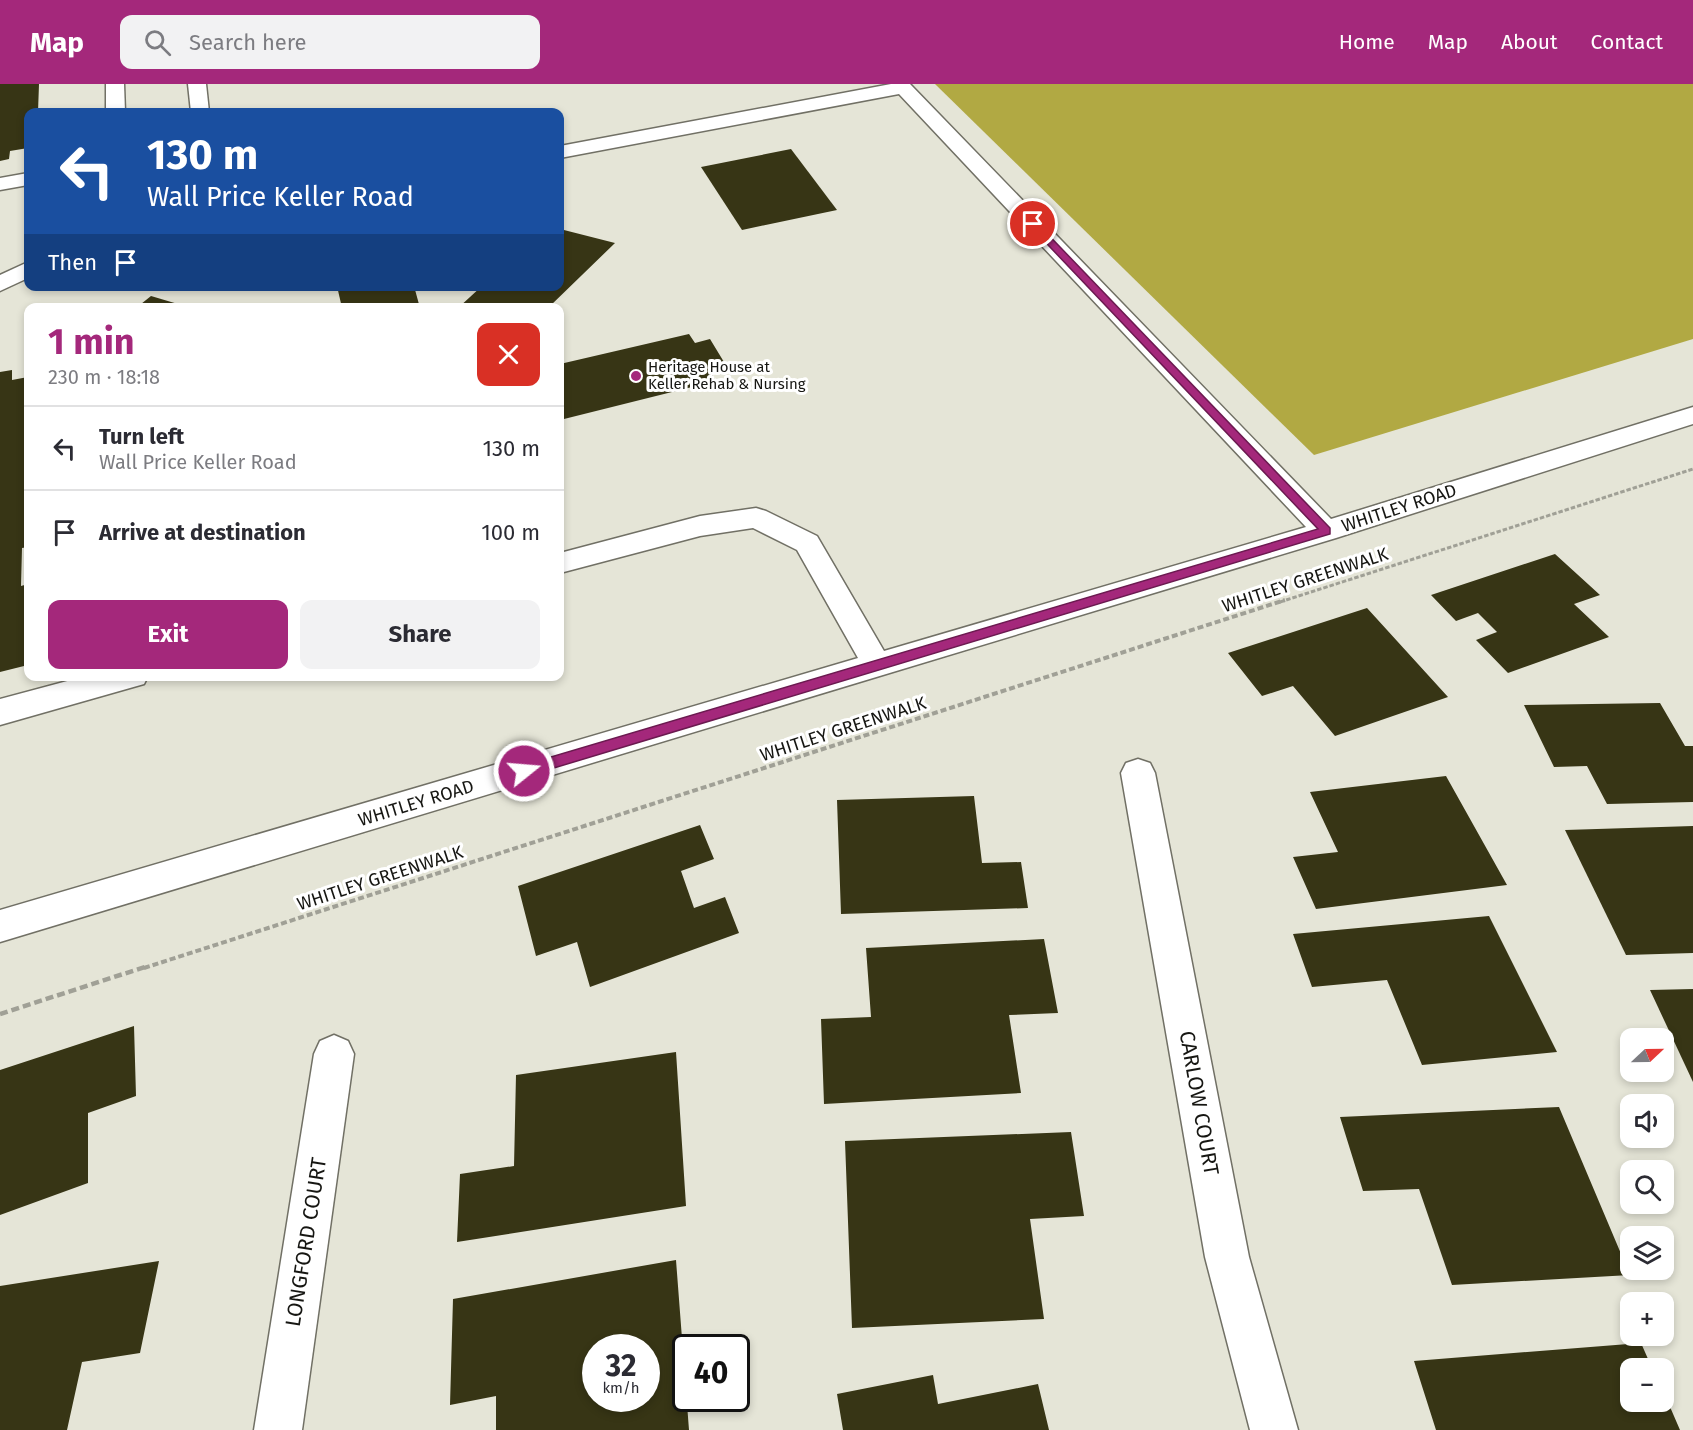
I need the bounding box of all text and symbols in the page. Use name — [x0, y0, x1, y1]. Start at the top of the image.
search box — [120, 15, 540, 69]
text: Map — [30, 26, 84, 59]
icon: search — [141, 26, 174, 59]
text: Search here — [189, 29, 307, 56]
text: Home — [1339, 29, 1395, 55]
text: Map — [1428, 29, 1468, 55]
text: About — [1501, 29, 1558, 55]
text: Contact — [1591, 29, 1663, 55]
text: 130 m — [147, 130, 258, 180]
icon: left — [48, 132, 126, 210]
text: Wall Price Keller Road — [147, 181, 414, 213]
pin — [1007, 198, 1058, 249]
icon: arrive — [1016, 207, 1049, 240]
icon: arrive — [109, 246, 142, 279]
text: Then — [48, 249, 97, 276]
text: 1 min — [48, 320, 135, 364]
button: close — [477, 323, 540, 386]
place label: Heritage House at Keller Rehab & Nursing — [648, 358, 806, 393]
text: 230 m · 18:18 — [48, 365, 160, 389]
marker: Heritage House at Keller Rehab & Nursing — [629, 369, 643, 383]
text: Turn left — [99, 423, 184, 450]
icon: left — [48, 432, 81, 465]
text: 130 m — [483, 435, 540, 462]
text: Wall Price Keller Road — [99, 450, 297, 474]
street label: WHITLEY ROAD — [1339, 479, 1459, 537]
icon: arrive — [48, 516, 81, 549]
text: Arrive at destination — [99, 519, 306, 546]
text: 100 m — [481, 519, 540, 546]
street label: WHITLEY GREENWALK — [1219, 543, 1391, 617]
button: Exit — [48, 600, 288, 669]
button: Share — [300, 600, 540, 669]
street label: WHITLEY GREENWALK — [757, 692, 929, 766]
position arrow — [492, 739, 556, 803]
street label: WHITLEY ROAD — [355, 775, 477, 831]
street label: WHITLEY GREENWALK — [294, 841, 466, 915]
north arrow — [1620, 1028, 1674, 1082]
map controls — [1620, 1028, 1674, 1412]
street label: CARLOW COURT — [1173, 1029, 1225, 1177]
button: sound — [1620, 1094, 1674, 1148]
street label: LONGFORD COURT — [280, 1155, 332, 1328]
button: search — [1620, 1160, 1674, 1214]
button: layers — [1620, 1226, 1674, 1280]
button: + — [1620, 1292, 1674, 1346]
speed limit sign: 40 — [672, 1334, 750, 1412]
text: 32 — [606, 1348, 636, 1384]
button: − — [1620, 1358, 1674, 1412]
text: km/h — [602, 1379, 640, 1397]

